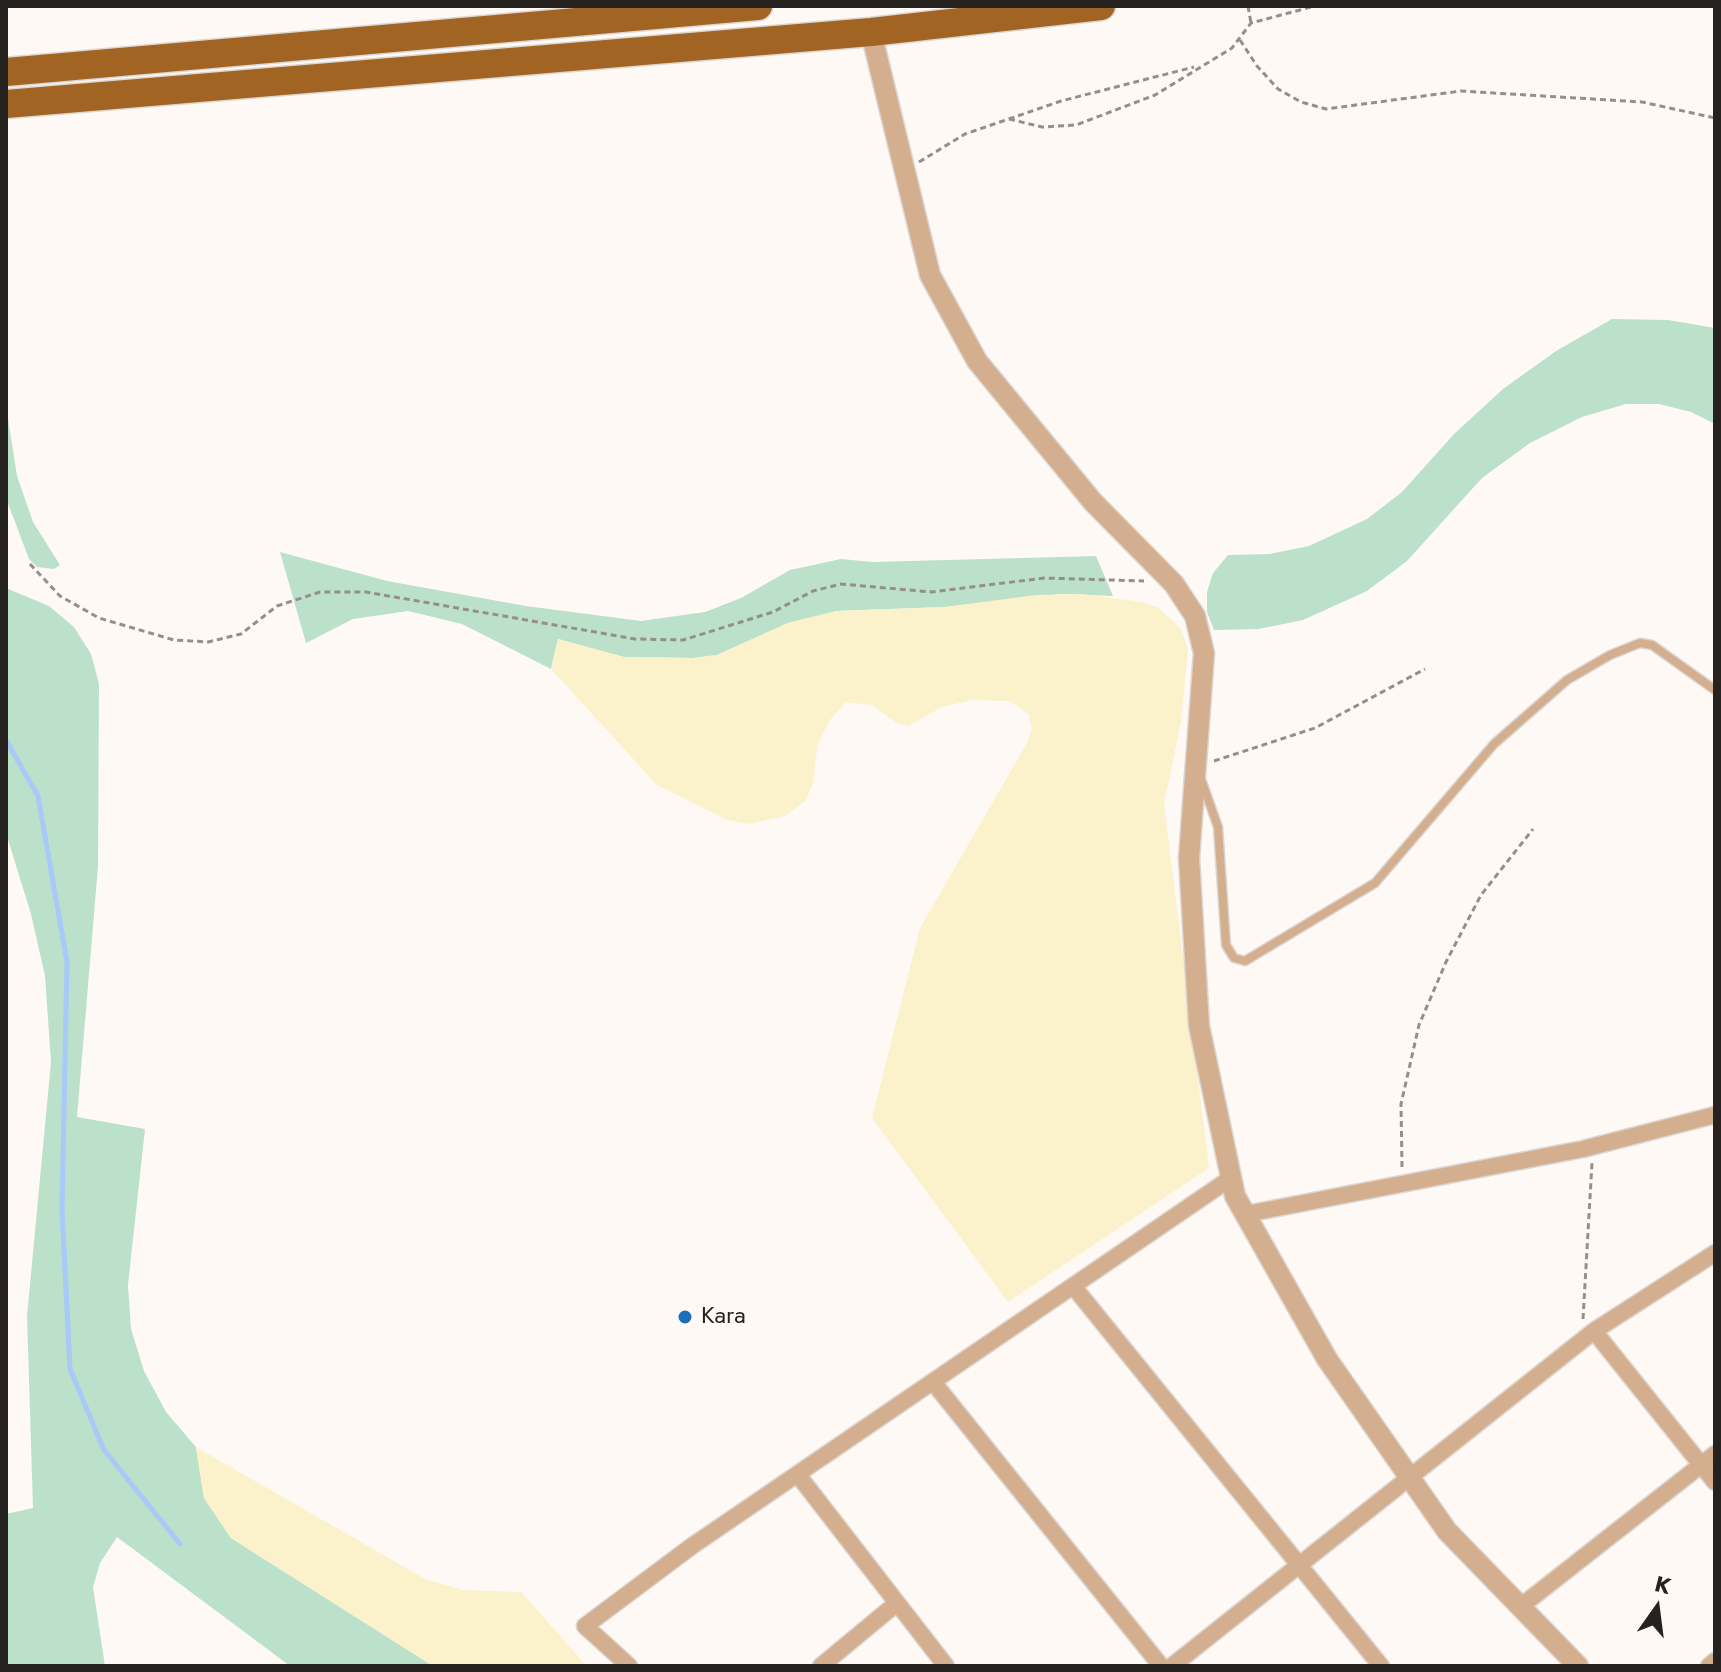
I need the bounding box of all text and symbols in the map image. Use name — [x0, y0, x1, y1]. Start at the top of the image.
place label: Kara — [701, 1303, 746, 1331]
marker: Kara — [676, 1308, 694, 1326]
text: K — [1651, 1567, 1674, 1602]
north arrow — [1617, 1568, 1697, 1648]

